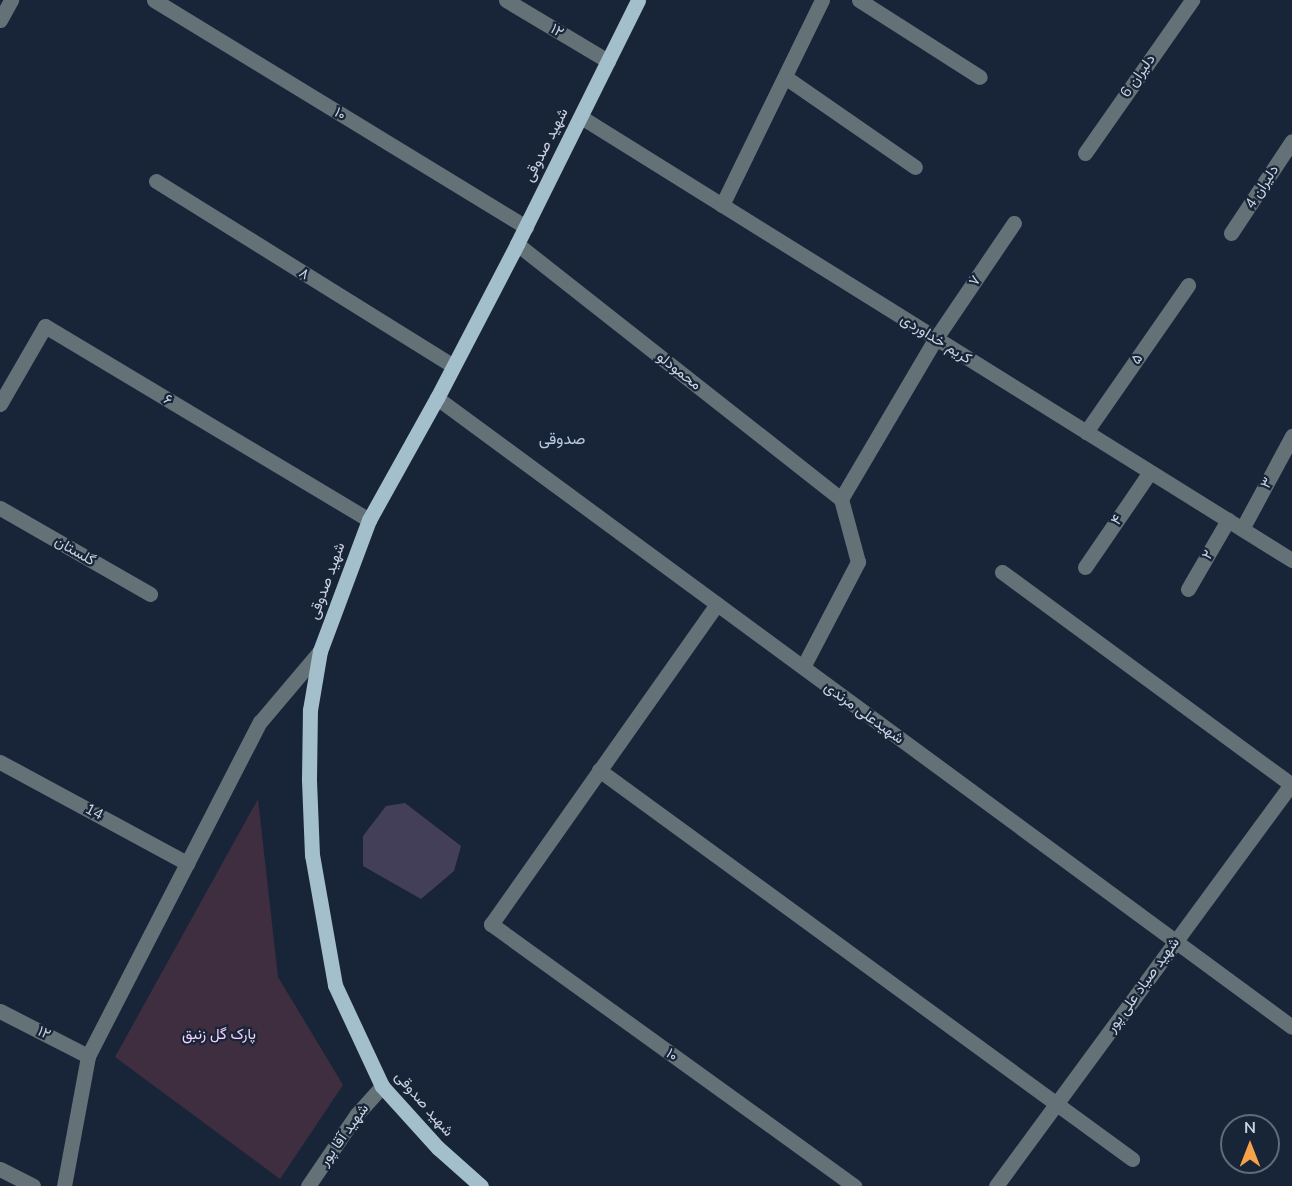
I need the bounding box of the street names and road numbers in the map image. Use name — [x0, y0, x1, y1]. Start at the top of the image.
street label: ۱۲ — [547, 20, 567, 42]
street label: دلیران 6 — [1117, 51, 1159, 101]
street label: ۱۰ — [331, 104, 349, 124]
street label: شهید صدوقی — [520, 105, 572, 185]
street label: دلیران 4 — [1241, 162, 1283, 212]
street label: ۸ — [295, 264, 313, 284]
street label: ۷ — [965, 272, 985, 290]
street label: کریم خداوردی — [897, 310, 975, 368]
street label: محمودلو — [653, 348, 705, 394]
street label: ۵ — [1127, 350, 1147, 368]
street label: ۶ — [160, 390, 176, 410]
street label: ۳ — [1257, 474, 1277, 492]
street label: ۴ — [1107, 511, 1127, 529]
street label: گلستان — [51, 532, 99, 570]
street label: شهید صدوقی — [305, 540, 349, 622]
street label: ۲ — [1198, 547, 1218, 563]
street label: شهیدعلی مرندی — [820, 678, 908, 748]
street label: 14 — [82, 800, 106, 824]
street label: شهید صیاد علی پور — [1103, 934, 1183, 1036]
street label: ۱۲ — [34, 1022, 54, 1044]
street label: ۱۰ — [662, 1045, 682, 1065]
street label: شهید صدوقی — [391, 1068, 457, 1140]
street label: شهید آقا پور — [315, 1100, 373, 1170]

